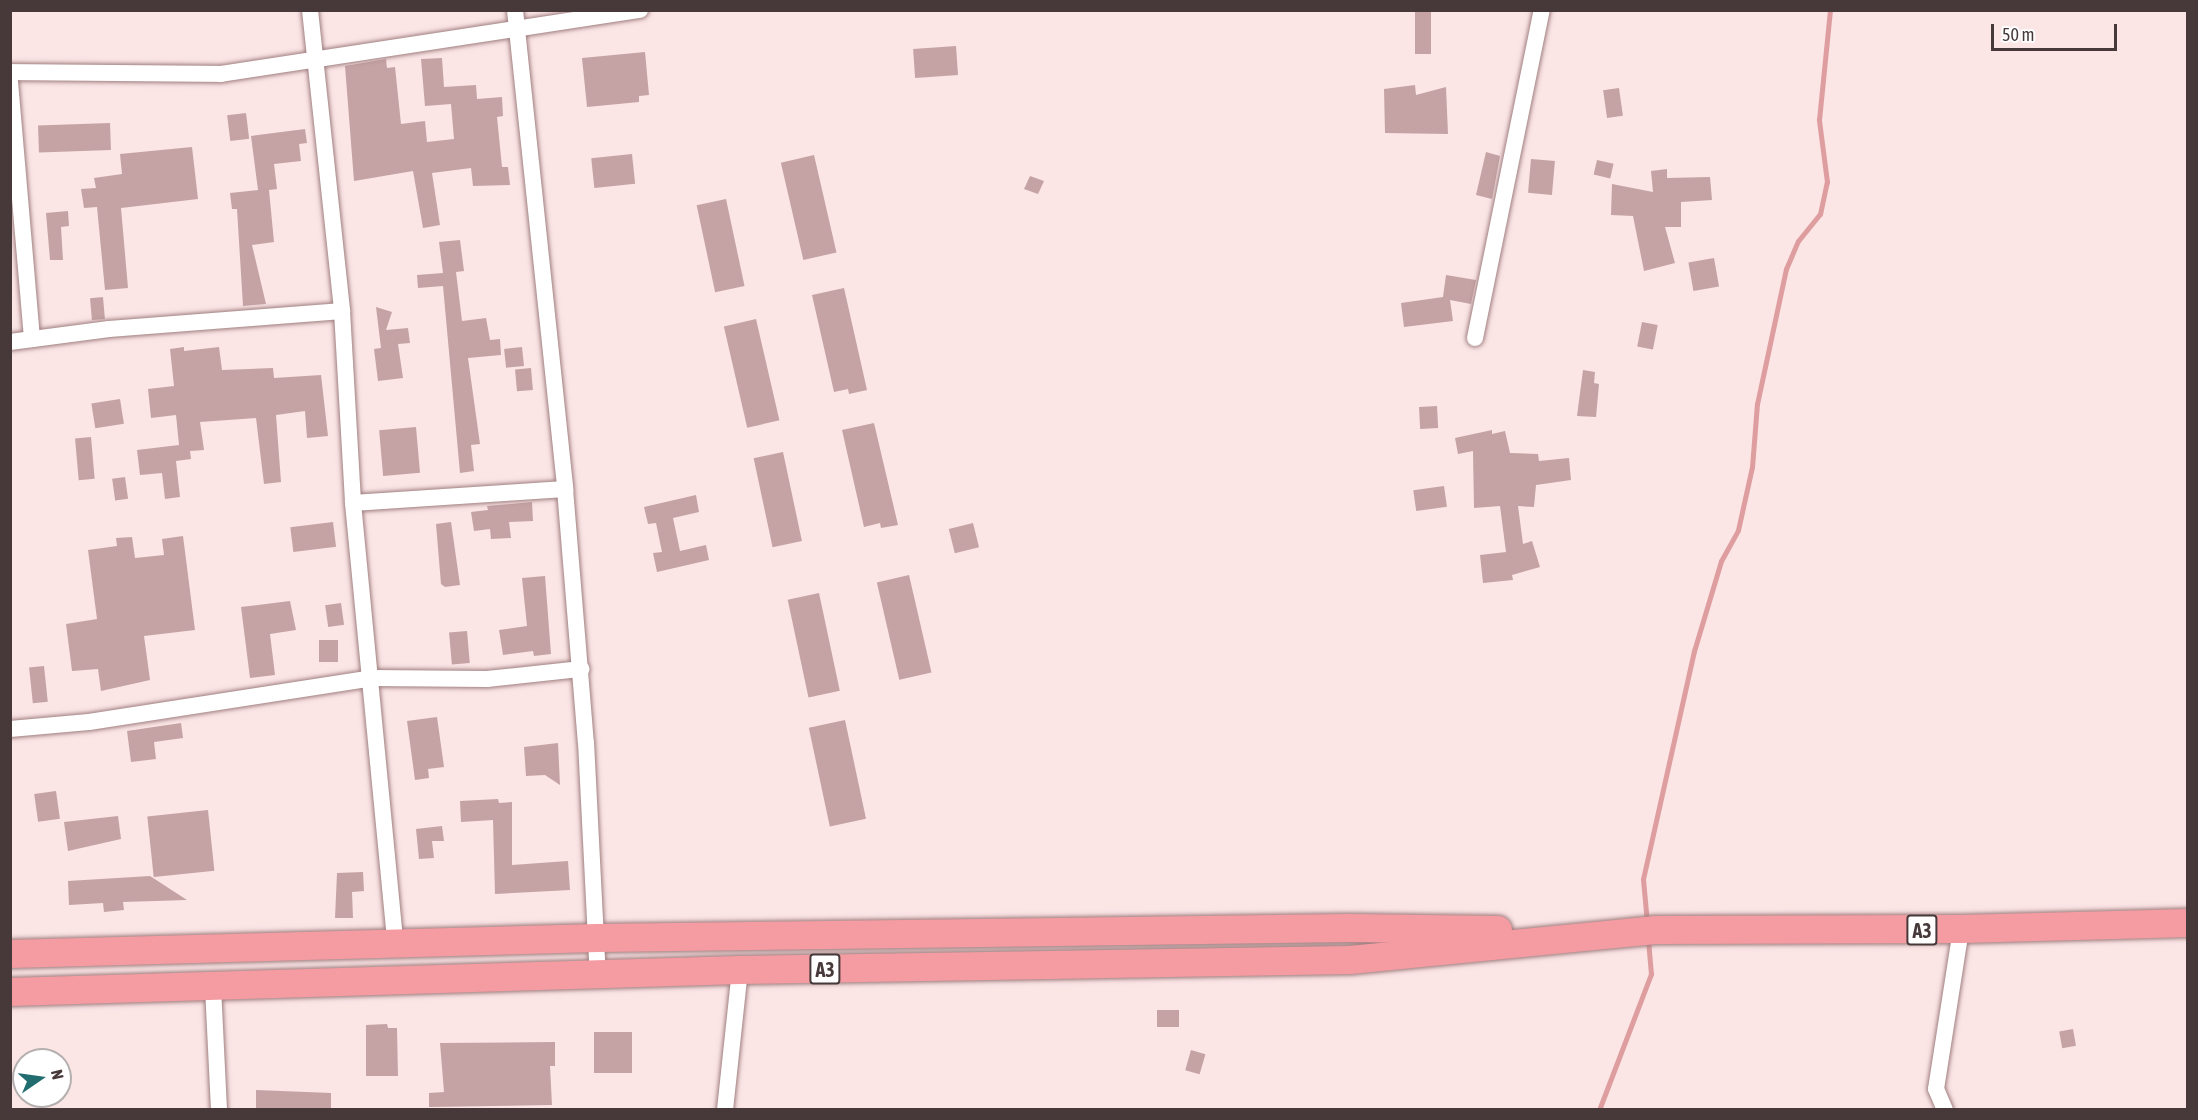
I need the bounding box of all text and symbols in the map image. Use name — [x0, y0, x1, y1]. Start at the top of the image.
scale bar — [1994, 12, 2120, 50]
text: 50 m — [2002, 24, 2034, 45]
road number: A3 — [1906, 913, 1938, 947]
road number: A3 — [808, 952, 842, 986]
north arrow — [12, 1048, 72, 1108]
text: N — [48, 1068, 67, 1081]

